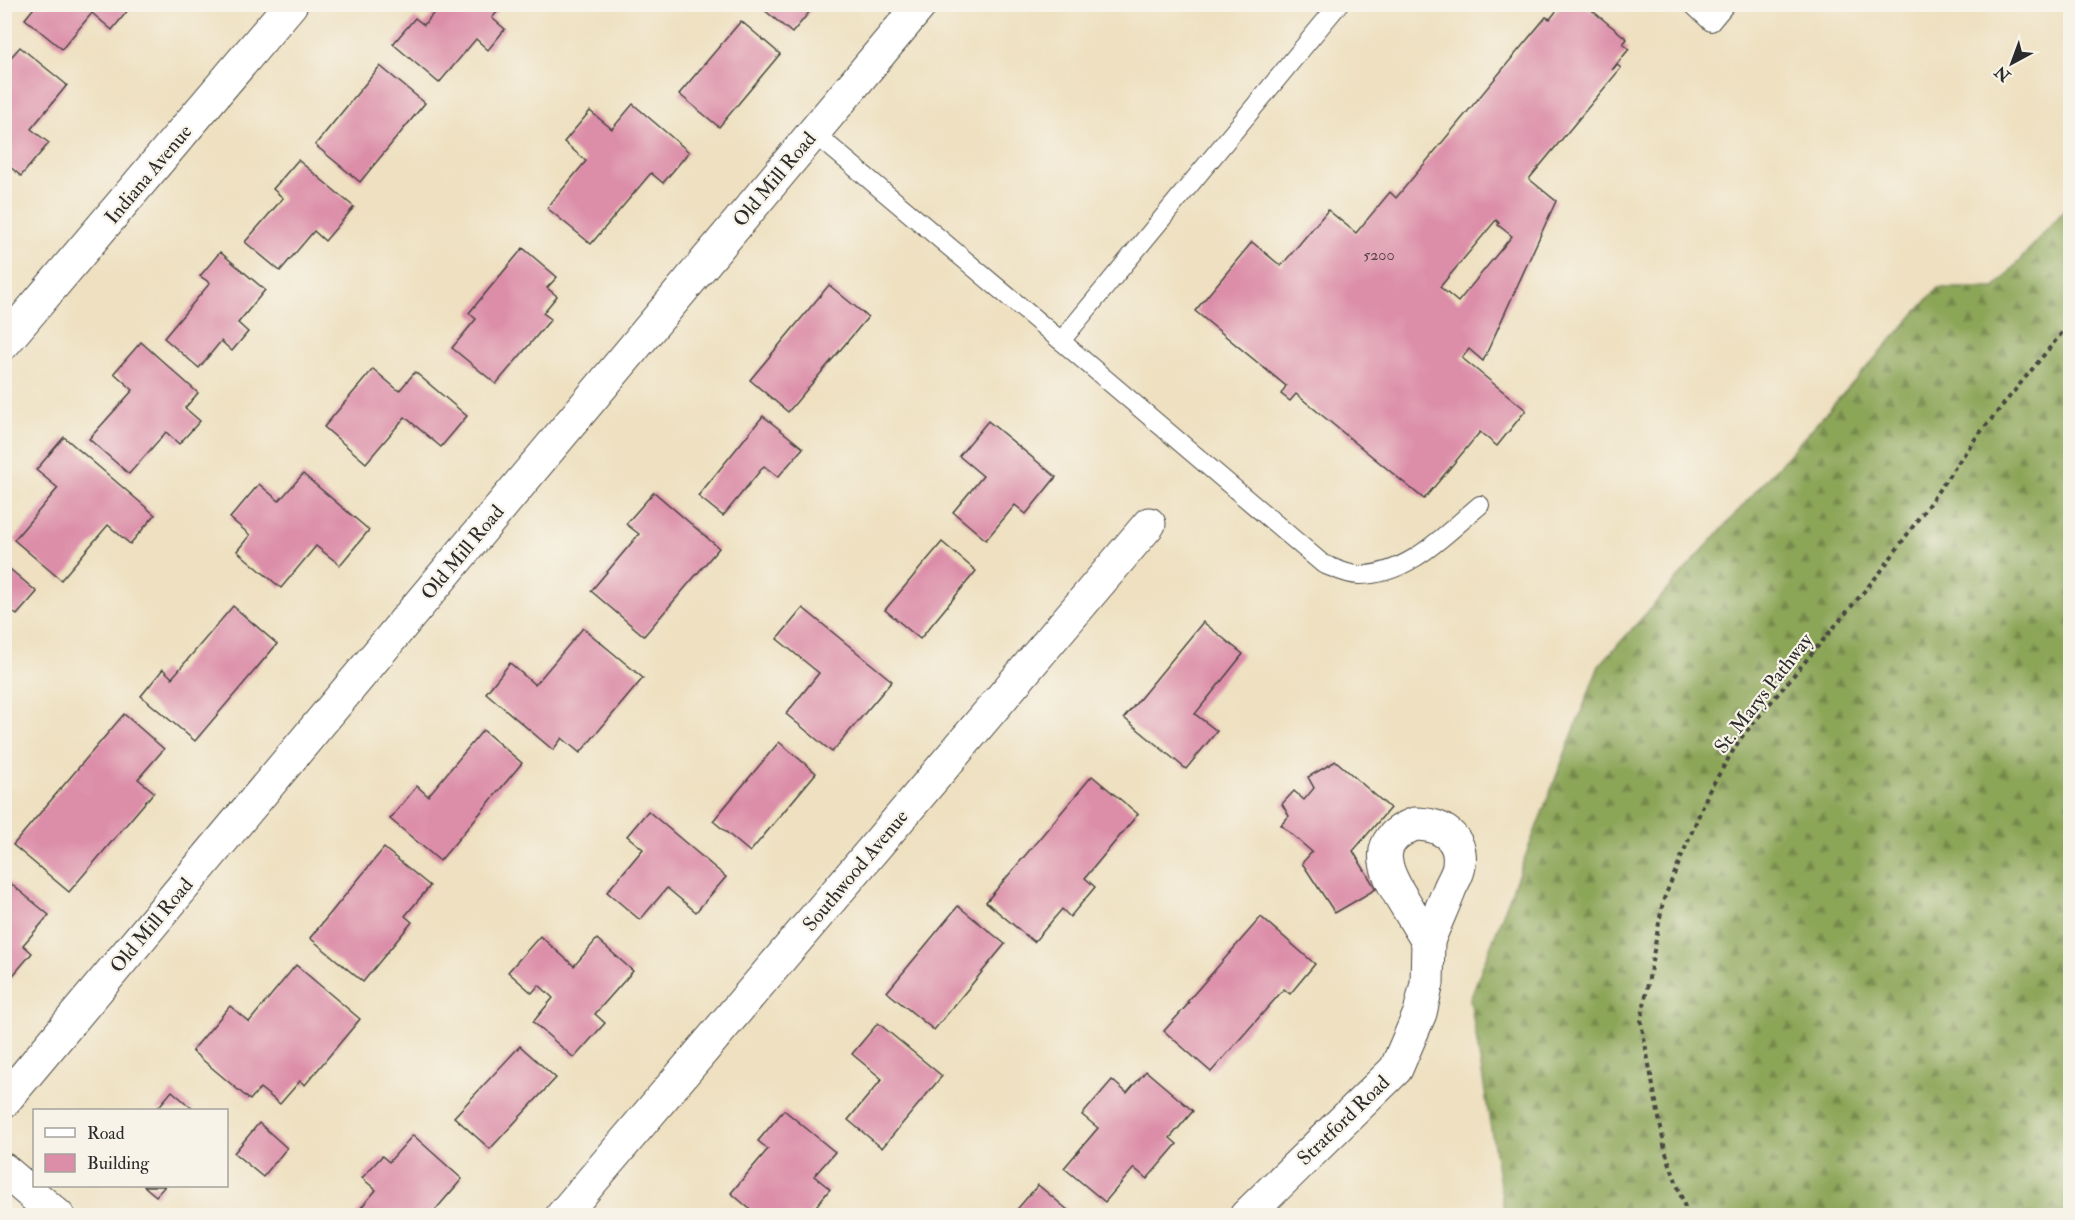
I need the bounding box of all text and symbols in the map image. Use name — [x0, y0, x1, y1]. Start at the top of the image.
north arrow — [1982, 33, 2042, 93]
text: N — [1990, 61, 2016, 86]
street label: Indiana Avenue — [99, 119, 197, 229]
street label: Old Mill Road — [727, 127, 821, 232]
house number: 5200 — [1363, 245, 1395, 265]
street label: Old Mill Road — [415, 500, 509, 605]
street label: St. Marys Pathway — [1709, 627, 1819, 758]
street label: Southwood Avenue — [797, 804, 914, 936]
street label: Old Mill Road — [104, 873, 198, 978]
street label: Stratford Road — [1292, 1070, 1395, 1171]
legend — [33, 1109, 228, 1187]
text: Road — [87, 1122, 125, 1145]
text: Building — [87, 1152, 150, 1175]

